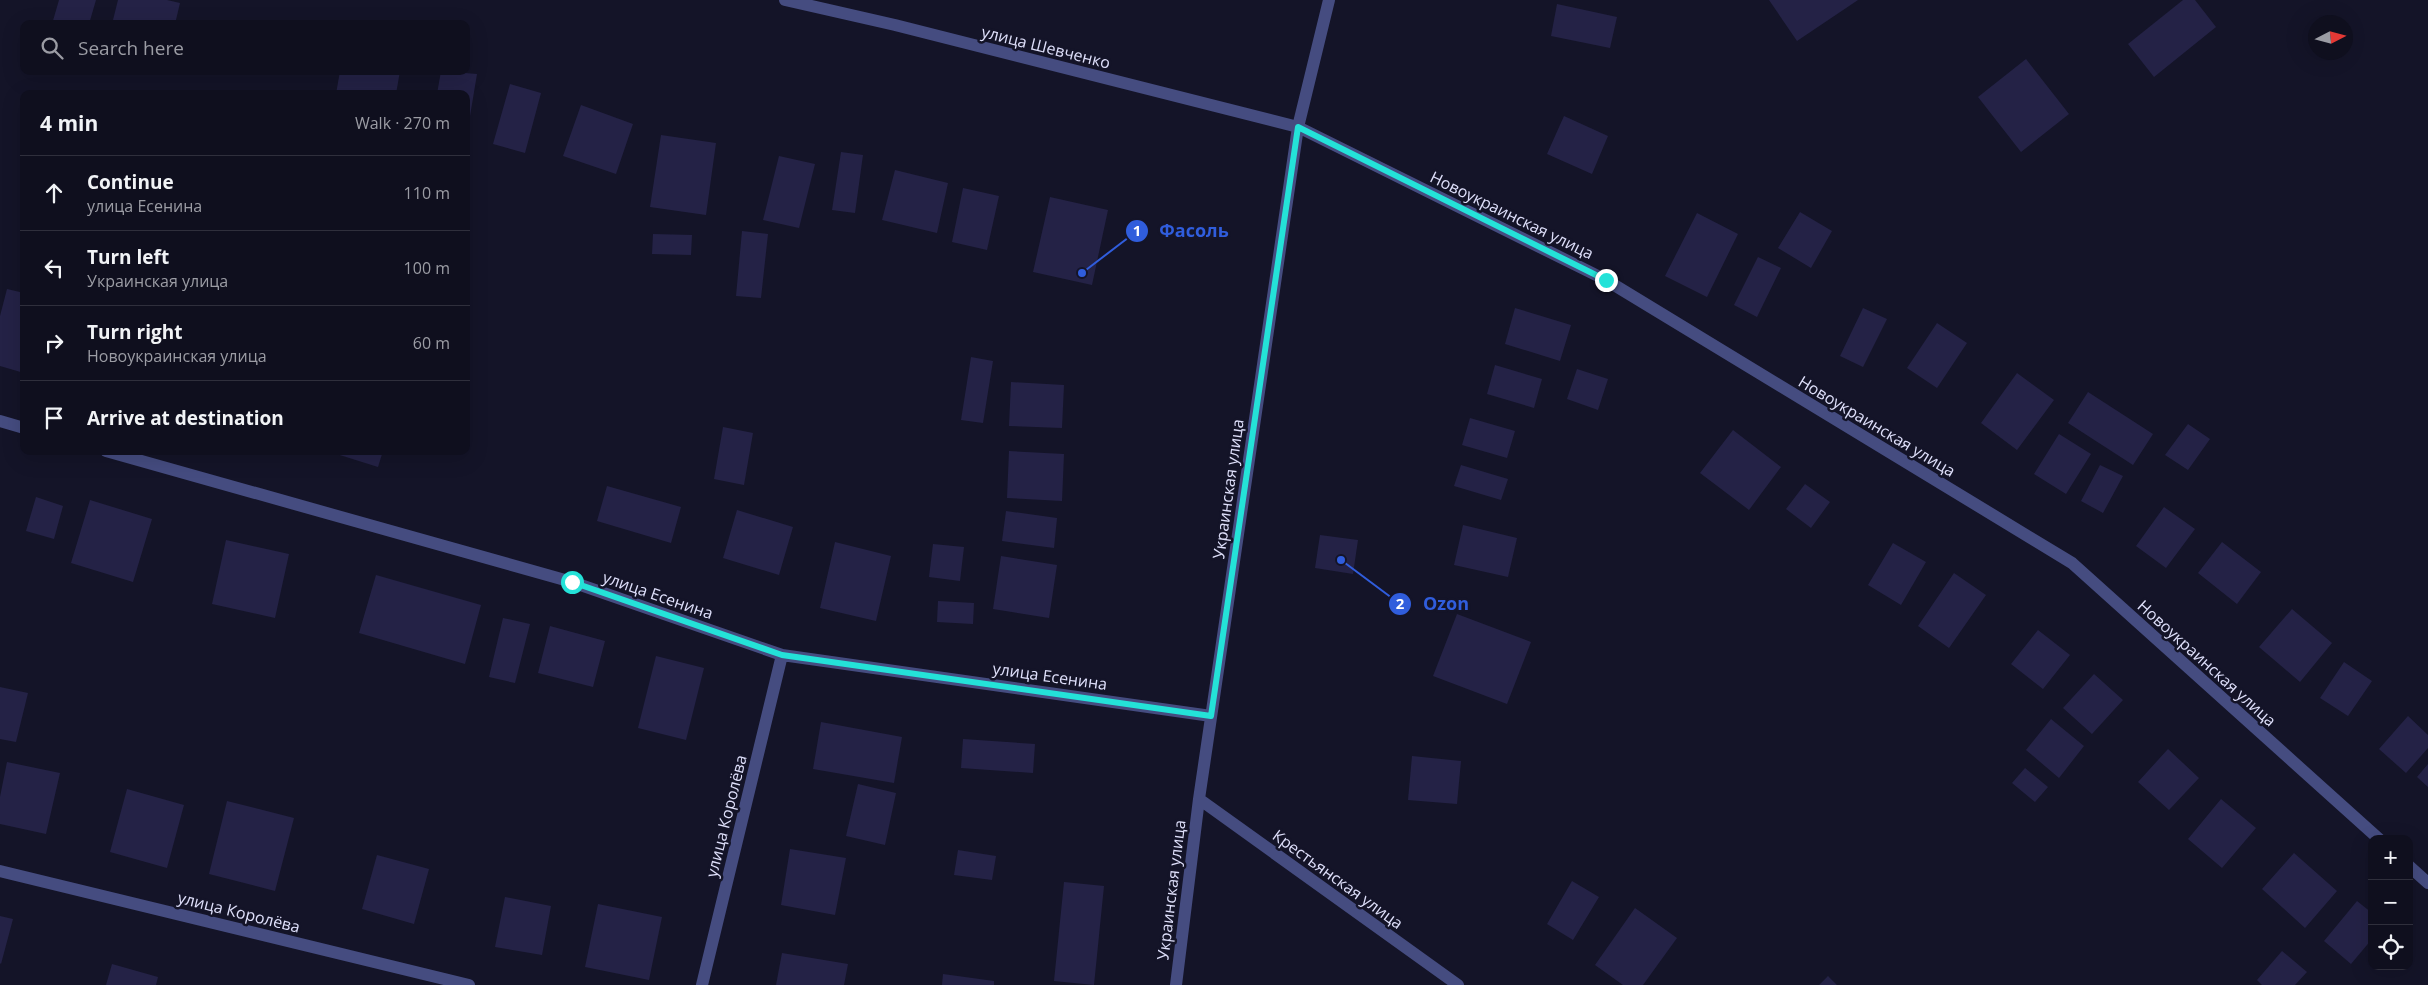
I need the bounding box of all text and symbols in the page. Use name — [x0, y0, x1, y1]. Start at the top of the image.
north arrow — [2308, 15, 2353, 60]
search box — [20, 20, 470, 75]
street label: улица Шевченко — [979, 20, 1113, 74]
icon: search — [38, 34, 66, 62]
text: Search here — [78, 35, 184, 61]
text: 4 min — [40, 109, 98, 137]
text: Walk · 270 m — [355, 112, 450, 134]
street label: Новоукраинская улица — [1426, 166, 1598, 264]
text: Continue — [87, 169, 174, 195]
icon: ahead — [40, 179, 68, 207]
text: 110 m — [404, 182, 450, 204]
text: улица Есенина — [87, 195, 202, 217]
callout: Фасоль — [1124, 214, 1238, 247]
text: Фасоль — [1159, 218, 1229, 242]
text: 1 — [1133, 220, 1141, 240]
text: Turn left — [87, 244, 169, 270]
icon: left — [40, 254, 68, 282]
text: 100 m — [404, 257, 450, 279]
route end — [1595, 269, 1618, 292]
text: Украинская улица — [87, 270, 228, 292]
text: Turn right — [87, 319, 182, 345]
icon: right — [40, 329, 68, 357]
text: 60 m — [413, 332, 450, 354]
text: Новоукраинская улица — [87, 345, 267, 367]
street label: Новоукраинская улица — [1794, 370, 1960, 482]
icon: arrive — [40, 404, 68, 432]
text: Arrive at destination — [87, 405, 284, 431]
street label: Украинская улица — [1207, 418, 1249, 560]
street label: улица Есенина — [600, 566, 716, 624]
route start — [561, 571, 584, 594]
callout: Ozon — [1388, 587, 1479, 620]
text: Ozon — [1423, 591, 1469, 615]
text: 2 — [1396, 593, 1405, 613]
street label: Новоукраинская улица — [2133, 595, 2281, 731]
street label: улица Есенина — [991, 657, 1109, 695]
street label: улица Королёва — [700, 752, 752, 880]
street label: Украинская улица — [1151, 819, 1191, 961]
street label: Крестьянская улица — [1268, 824, 1408, 934]
map controls — [2368, 835, 2413, 970]
button: + — [2368, 835, 2413, 880]
button: − — [2368, 880, 2413, 925]
street label: улица Королёва — [175, 886, 303, 938]
button: locate — [2368, 925, 2413, 970]

